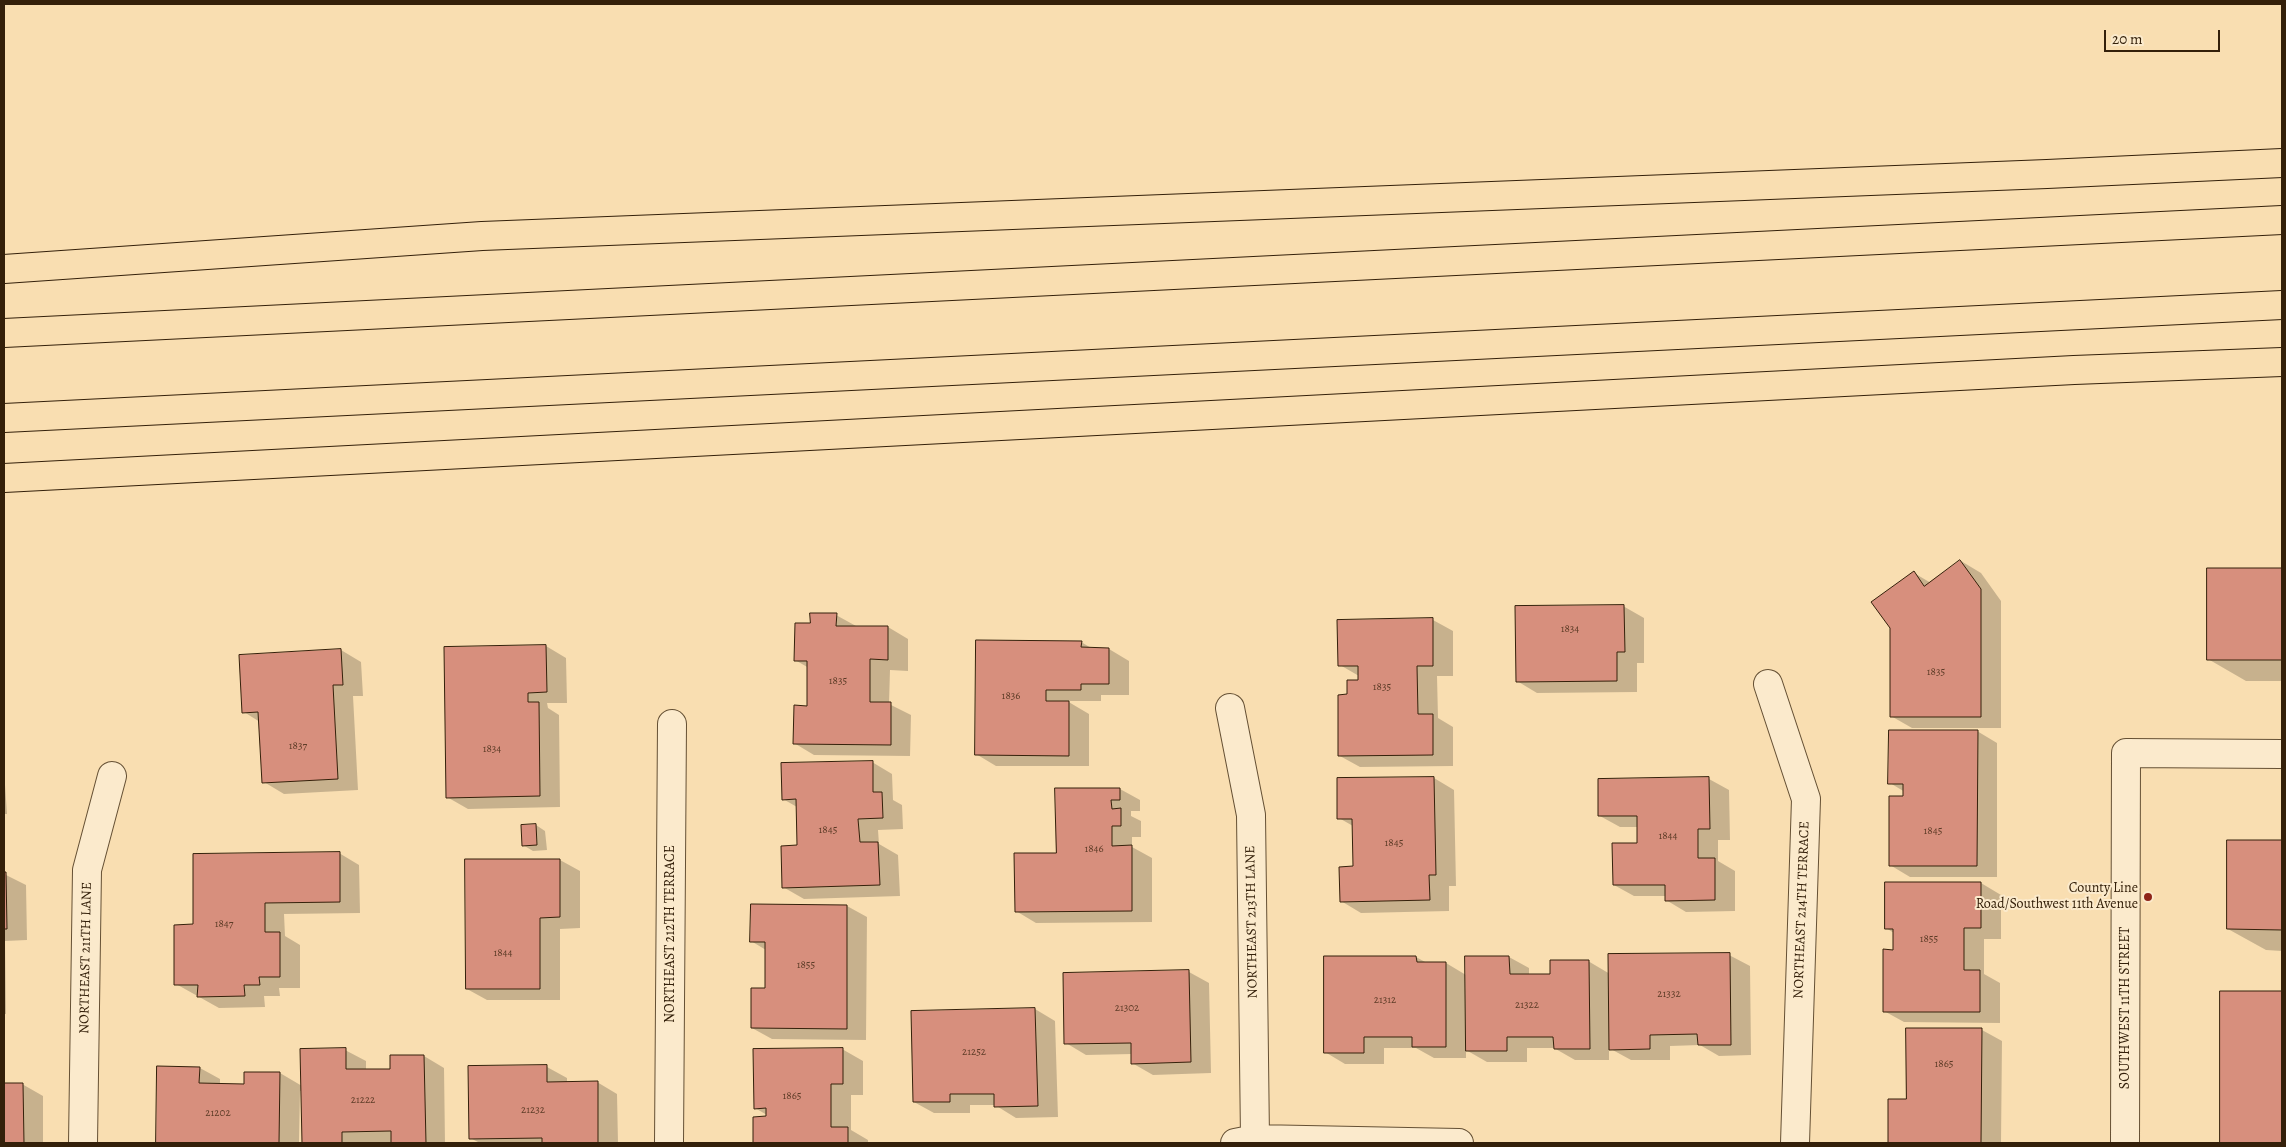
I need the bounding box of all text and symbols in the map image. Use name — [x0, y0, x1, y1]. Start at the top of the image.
scale bar — [2106, 20, 2222, 52]
text: 20 m — [2112, 29, 2143, 49]
house number: 1834 — [1561, 622, 1579, 636]
house number: 1835 — [1927, 665, 1945, 679]
house number: 1835 — [829, 674, 847, 688]
house number: 1835 — [1373, 680, 1391, 694]
house number: 1836 — [1002, 689, 1020, 703]
house number: 1837 — [289, 739, 307, 753]
house number: 1834 — [483, 742, 501, 756]
street label: NORTHEAST 214TH TERRACE — [1791, 821, 1813, 999]
house number: 1845 — [819, 823, 837, 837]
house number: 1845 — [1924, 824, 1942, 838]
house number: 1844 — [1658, 829, 1678, 843]
house number: 1845 — [1385, 836, 1403, 850]
house number: 1846 — [1084, 842, 1104, 856]
street label: NORTHEAST 212TH TERRACE — [663, 845, 679, 1023]
street label: NORTHEAST 213TH LANE — [1242, 845, 1262, 999]
place label: County Line Road/Southwest 11th Avenue — [1976, 881, 2138, 914]
street label: NORTHEAST 211TH LANE — [76, 882, 96, 1034]
marker: County Line Road/Southwest 11th Avenue — [2142, 891, 2154, 903]
house number: 1847 — [215, 917, 233, 931]
street label: SOUTHWEST 11TH STREET — [2118, 927, 2134, 1089]
house number: 1855 — [1920, 932, 1938, 946]
house number: 1844 — [493, 946, 513, 960]
house number: 1855 — [797, 958, 815, 972]
house number: 21332 — [1657, 987, 1681, 1001]
house number: 21312 — [1374, 993, 1396, 1007]
house number: 21322 — [1515, 998, 1539, 1012]
house number: 21302 — [1115, 1001, 1139, 1015]
house number: 21252 — [962, 1045, 986, 1059]
house number: 1865 — [1935, 1057, 1953, 1071]
house number: 1865 — [783, 1089, 801, 1103]
house number: 21222 — [351, 1093, 375, 1107]
house number: 21232 — [521, 1103, 545, 1117]
house number: 21202 — [205, 1106, 231, 1120]

